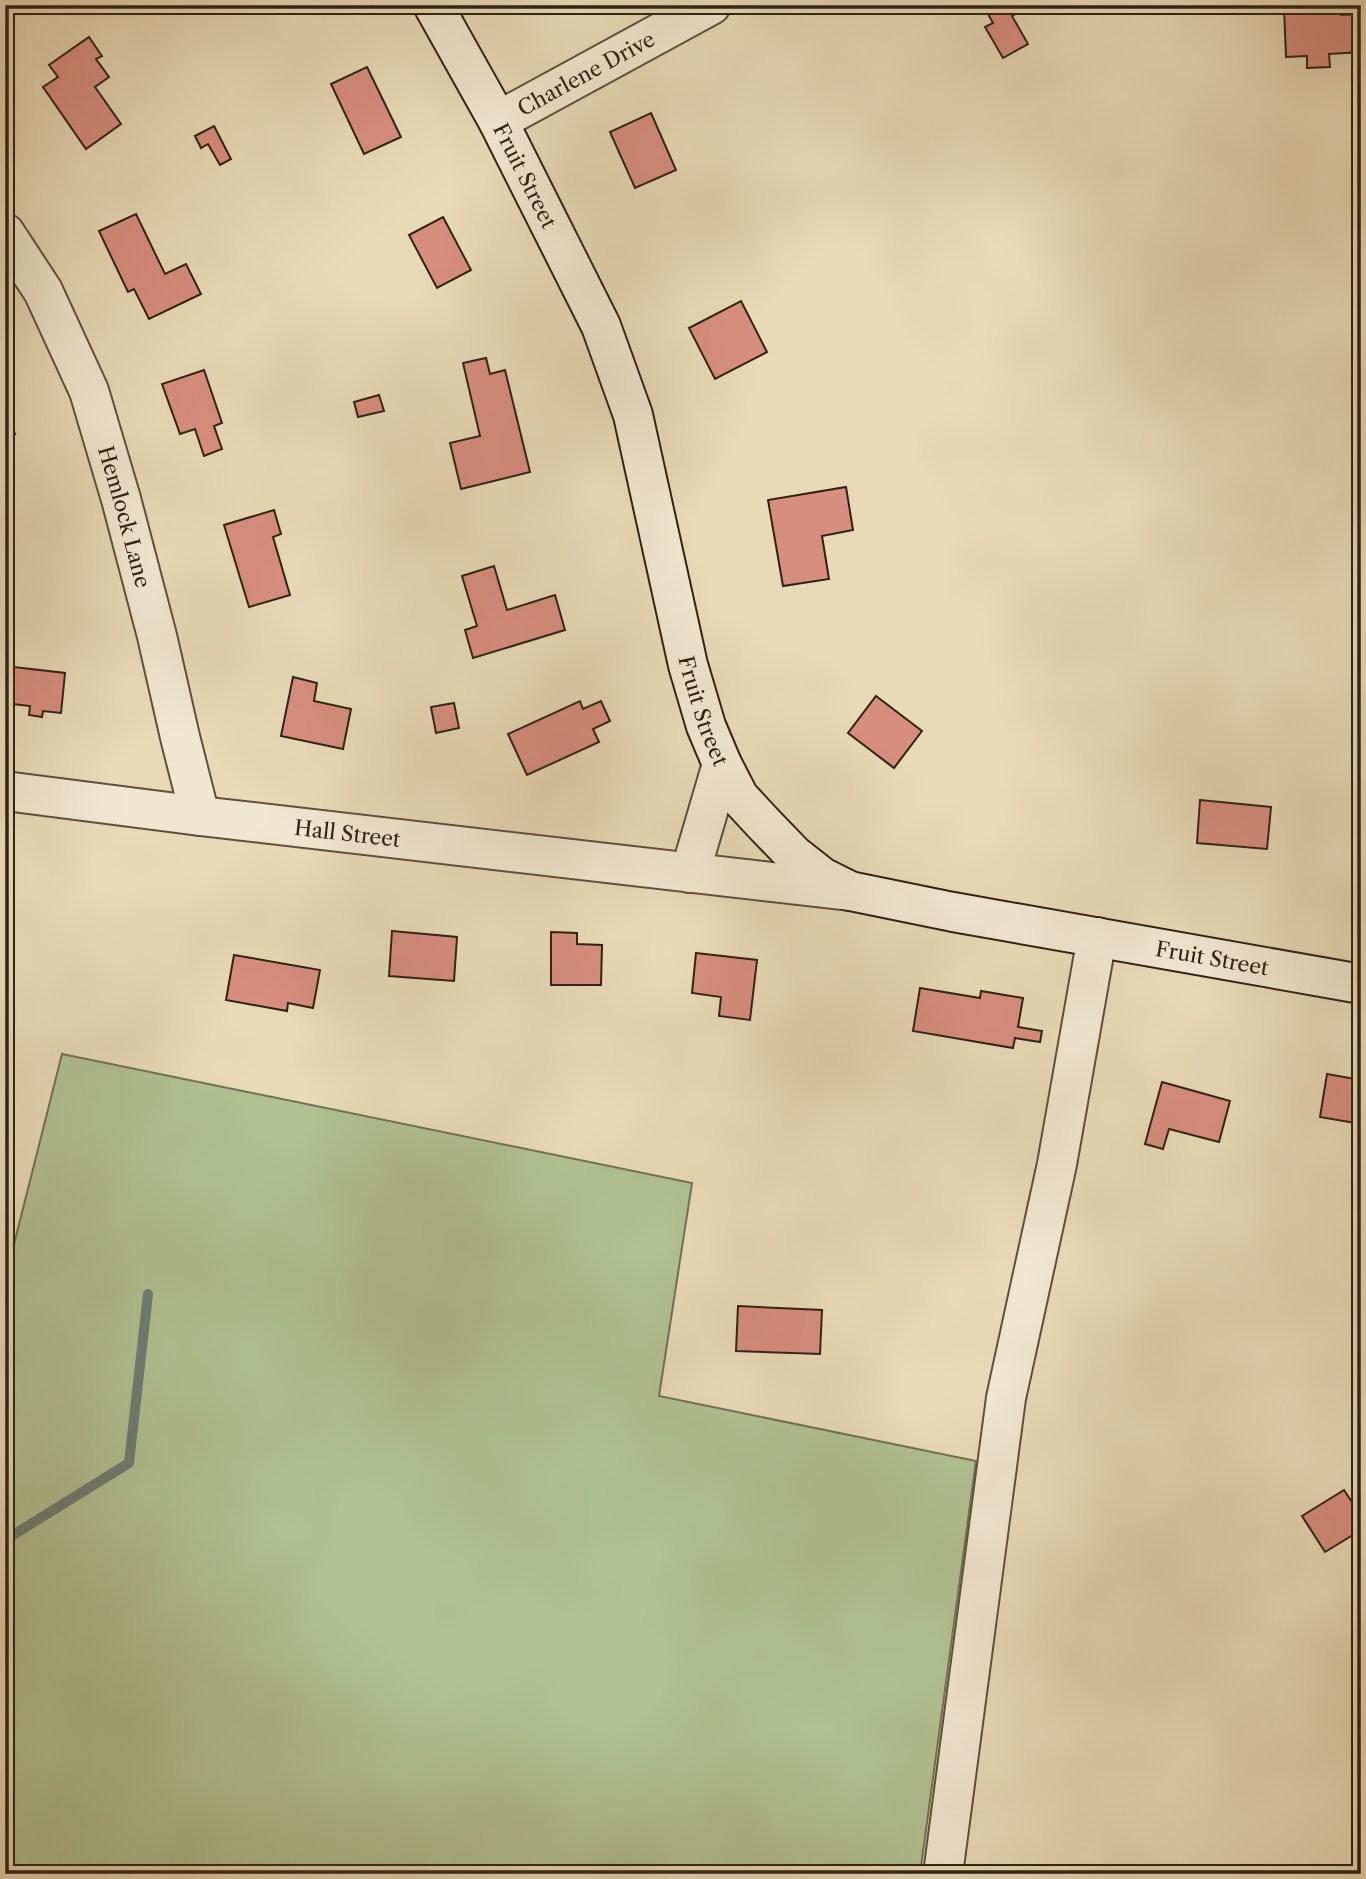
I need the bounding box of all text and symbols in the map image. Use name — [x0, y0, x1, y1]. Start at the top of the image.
street label: Charlene Drive — [513, 26, 659, 121]
street label: Fruit Street — [489, 119, 563, 233]
street label: Hemlock Lane — [93, 443, 156, 590]
street label: Fruit Street — [674, 653, 734, 770]
street label: Hall Street — [293, 814, 402, 852]
street label: Fruit Street — [1154, 935, 1271, 980]

